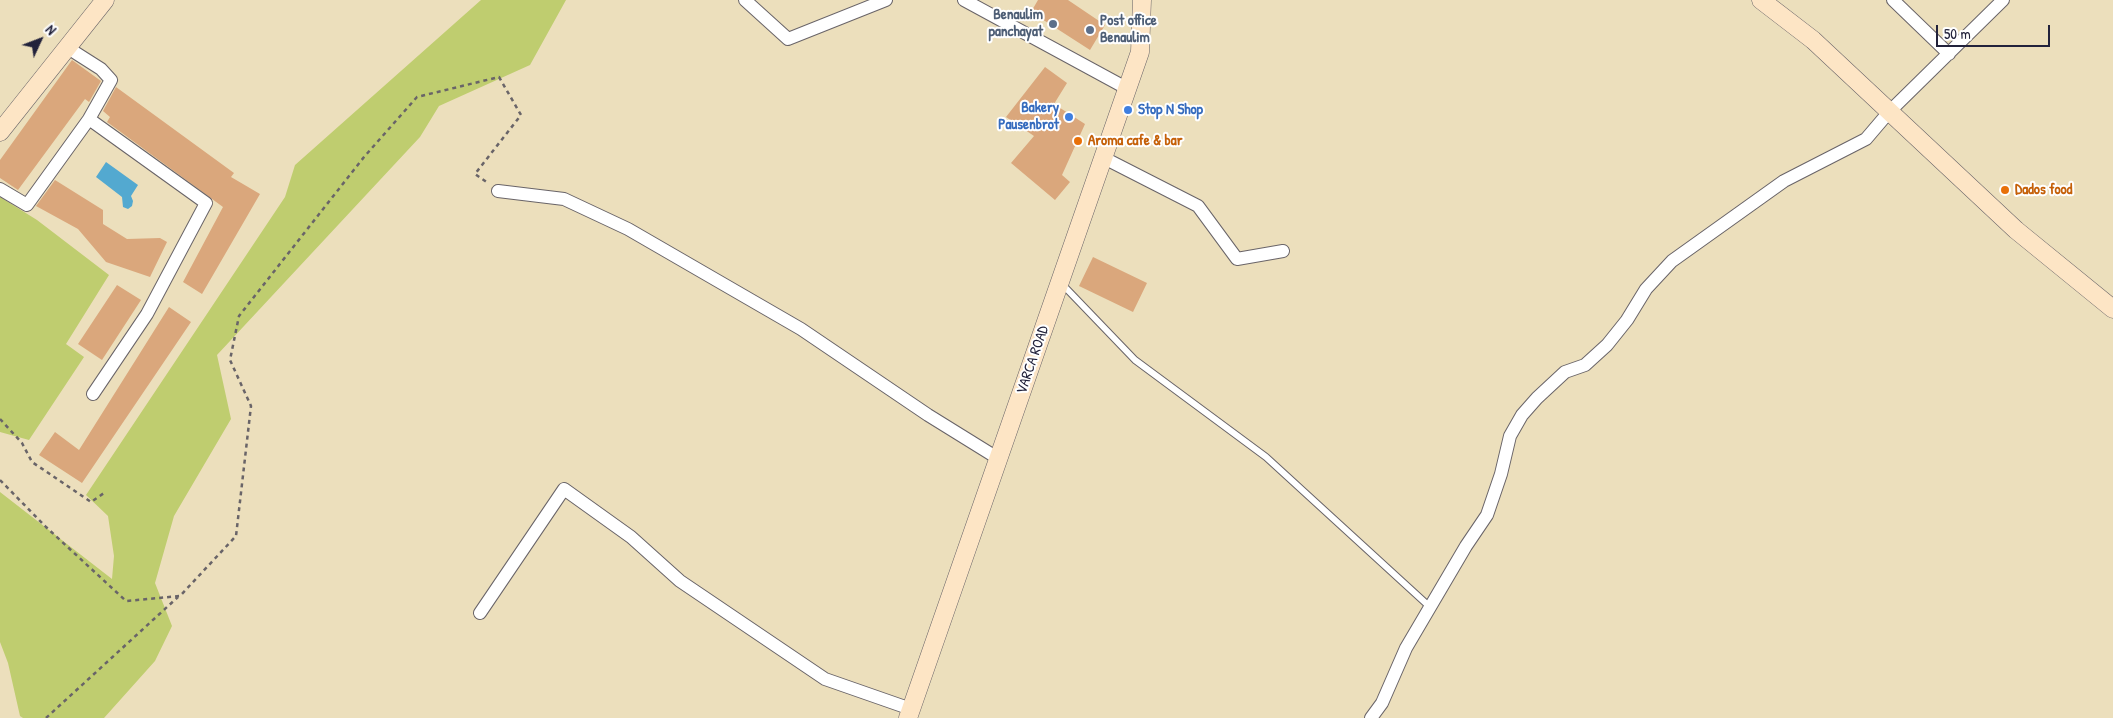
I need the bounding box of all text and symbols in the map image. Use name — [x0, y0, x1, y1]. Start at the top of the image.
place label: Benaulim panchayat — [989, 6, 1043, 41]
place label: Post office Benaulim — [1100, 12, 1157, 47]
north arrow — [15, 15, 65, 65]
scale bar — [1938, 15, 2052, 47]
marker: Benaulim panchayat — [1047, 18, 1059, 30]
text: N — [42, 20, 61, 39]
text: 50 m — [1944, 23, 1971, 44]
marker: Post office Benaulim — [1084, 24, 1096, 36]
place label: Bakery Pausenbrot — [998, 99, 1059, 134]
place label: Stop N Shop — [1138, 101, 1203, 119]
marker: Stop N Shop — [1122, 104, 1134, 116]
marker: Bakery Pausenbrot — [1063, 111, 1075, 123]
place label: Aroma cafe & bar — [1088, 132, 1182, 150]
marker: Aroma cafe & bar — [1072, 135, 1084, 147]
place label: Dados food — [2015, 181, 2072, 199]
marker: Dados food — [1999, 184, 2011, 196]
street label: VARCA ROAD — [1013, 323, 1053, 397]

